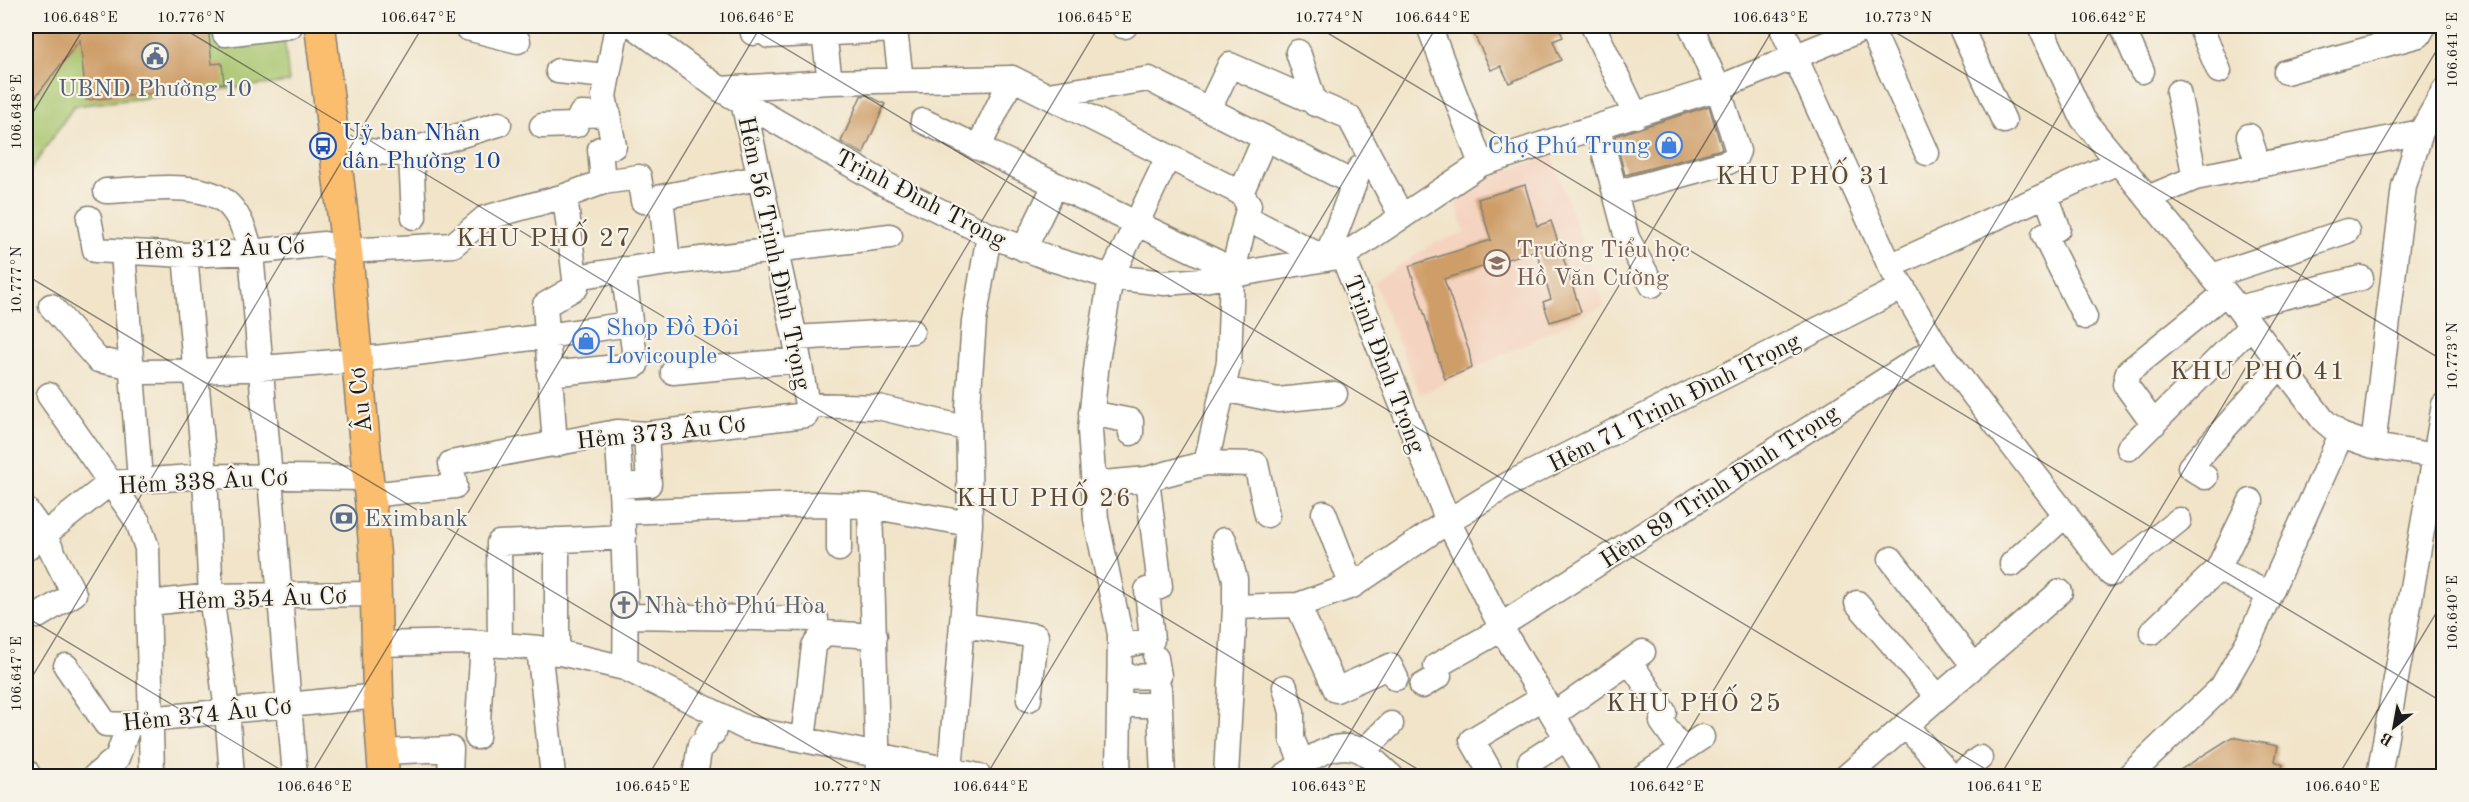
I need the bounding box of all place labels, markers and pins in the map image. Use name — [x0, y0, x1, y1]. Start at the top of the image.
public building icon: UBND Phường 10 — [140, 41, 170, 71]
place label: UBND Phường 10 — [58, 78, 252, 102]
place label: Uỷ ban Nhân dân Phường 10 — [342, 122, 501, 174]
shop icon: Chợ Phú Trung — [1654, 130, 1684, 160]
bus stop icon: Uỷ ban Nhân dân Phường 10 — [308, 131, 338, 161]
place label: Chợ Phú Trung — [1488, 135, 1650, 159]
place label: Trường Tiểu học Hồ Văn Cường — [1516, 237, 1690, 291]
school or university icon: Trường Tiểu học Hồ Văn Cường — [1482, 248, 1512, 278]
place label: Shop Đồ Đôi Lovicouple — [606, 315, 739, 369]
shop icon: Shop Đồ Đôi Lovicouple — [571, 326, 601, 356]
bank icon: Eximbank — [329, 503, 359, 533]
place label: Eximbank — [364, 508, 468, 532]
church icon: Nhà thờ Phú Hòa — [609, 590, 639, 620]
place label: Nhà thờ Phú Hòa — [644, 595, 826, 619]

